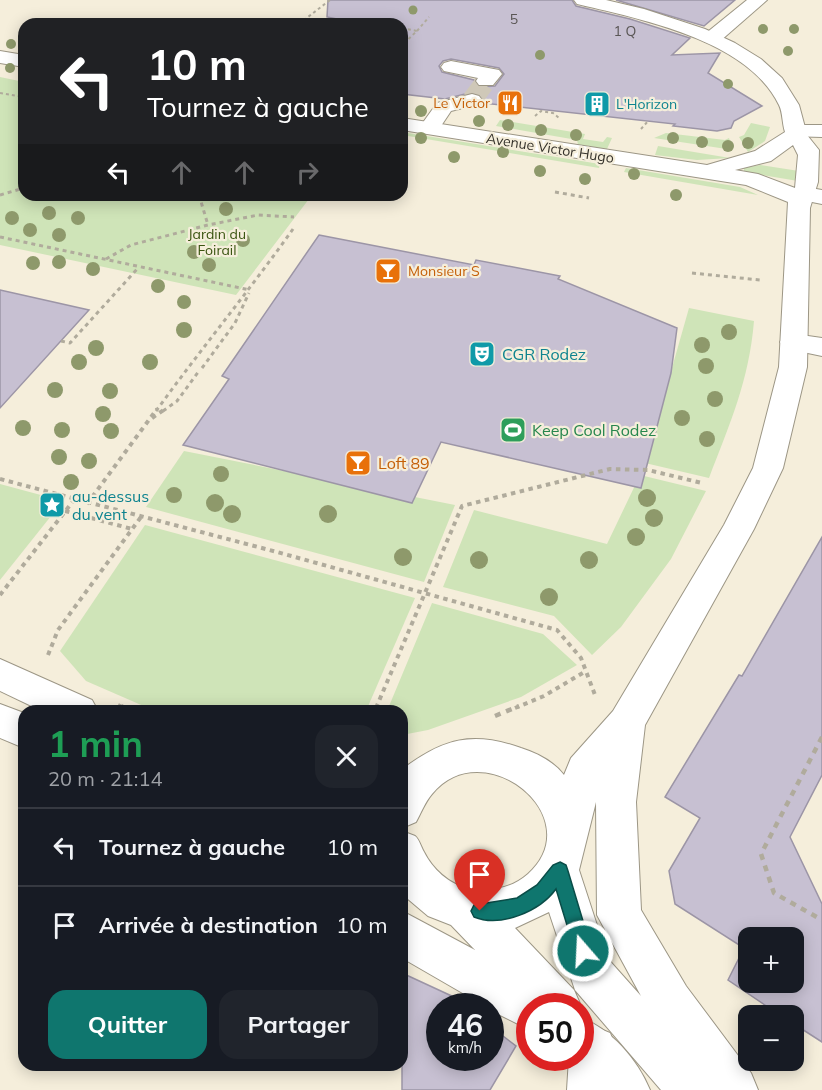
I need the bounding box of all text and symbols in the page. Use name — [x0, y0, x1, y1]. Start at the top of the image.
house number: 5 — [510, 10, 518, 28]
house number: 1 Q — [614, 22, 636, 40]
text: 10 m — [147, 38, 247, 91]
icon: left — [48, 42, 126, 120]
restaurant icon: Le Victor — [495, 88, 525, 118]
building icon: L'Horizon — [582, 89, 612, 119]
text: Tournez à gauche — [147, 90, 369, 124]
place label: Le Victor — [433, 94, 491, 112]
place label: L'Horizon — [616, 95, 677, 113]
street label: Avenue Victor Hugo — [485, 129, 615, 167]
icon: left — [102, 156, 135, 189]
icon: ahead — [165, 156, 198, 189]
icon: ahead — [228, 156, 261, 189]
icon: right — [291, 156, 324, 189]
park label: Jardin du Foirail — [188, 225, 246, 259]
bar icon: Monsieur S — [373, 256, 403, 286]
place label: Monsieur S — [408, 262, 480, 280]
theatre icon: CGR Rodez — [467, 339, 497, 369]
place label: CGR Rodez — [502, 344, 586, 364]
sports icon: Keep Cool Rodez — [498, 415, 528, 445]
place label: Keep Cool Rodez — [532, 420, 656, 440]
bar icon: Loft 89 — [343, 448, 373, 478]
place label: Loft 89 — [378, 453, 430, 473]
place label: au-dessus du vent — [72, 486, 149, 524]
place icon: au-dessus du vent — [37, 490, 67, 520]
text: 1 min — [48, 721, 143, 766]
button: close — [315, 725, 378, 788]
text: 20 m · 21:14 — [48, 766, 162, 791]
icon: left — [48, 831, 81, 864]
text: Tournez à gauche — [99, 833, 285, 861]
text: 10 m — [327, 833, 378, 861]
pin — [454, 849, 505, 911]
icon: arrive — [463, 858, 496, 891]
icon: arrive — [48, 909, 81, 942]
text: Arrivée à destination — [99, 911, 318, 939]
text: 10 m — [336, 911, 388, 939]
position arrow — [551, 919, 615, 983]
map controls — [738, 927, 804, 1071]
button: + — [738, 927, 804, 993]
button: Quitter — [48, 990, 207, 1059]
button: Partager — [219, 990, 378, 1059]
speed limit sign: 50 — [516, 993, 594, 1071]
button: − — [738, 1005, 804, 1071]
text: 46 — [447, 1006, 483, 1044]
text: km/h — [448, 1038, 482, 1057]

